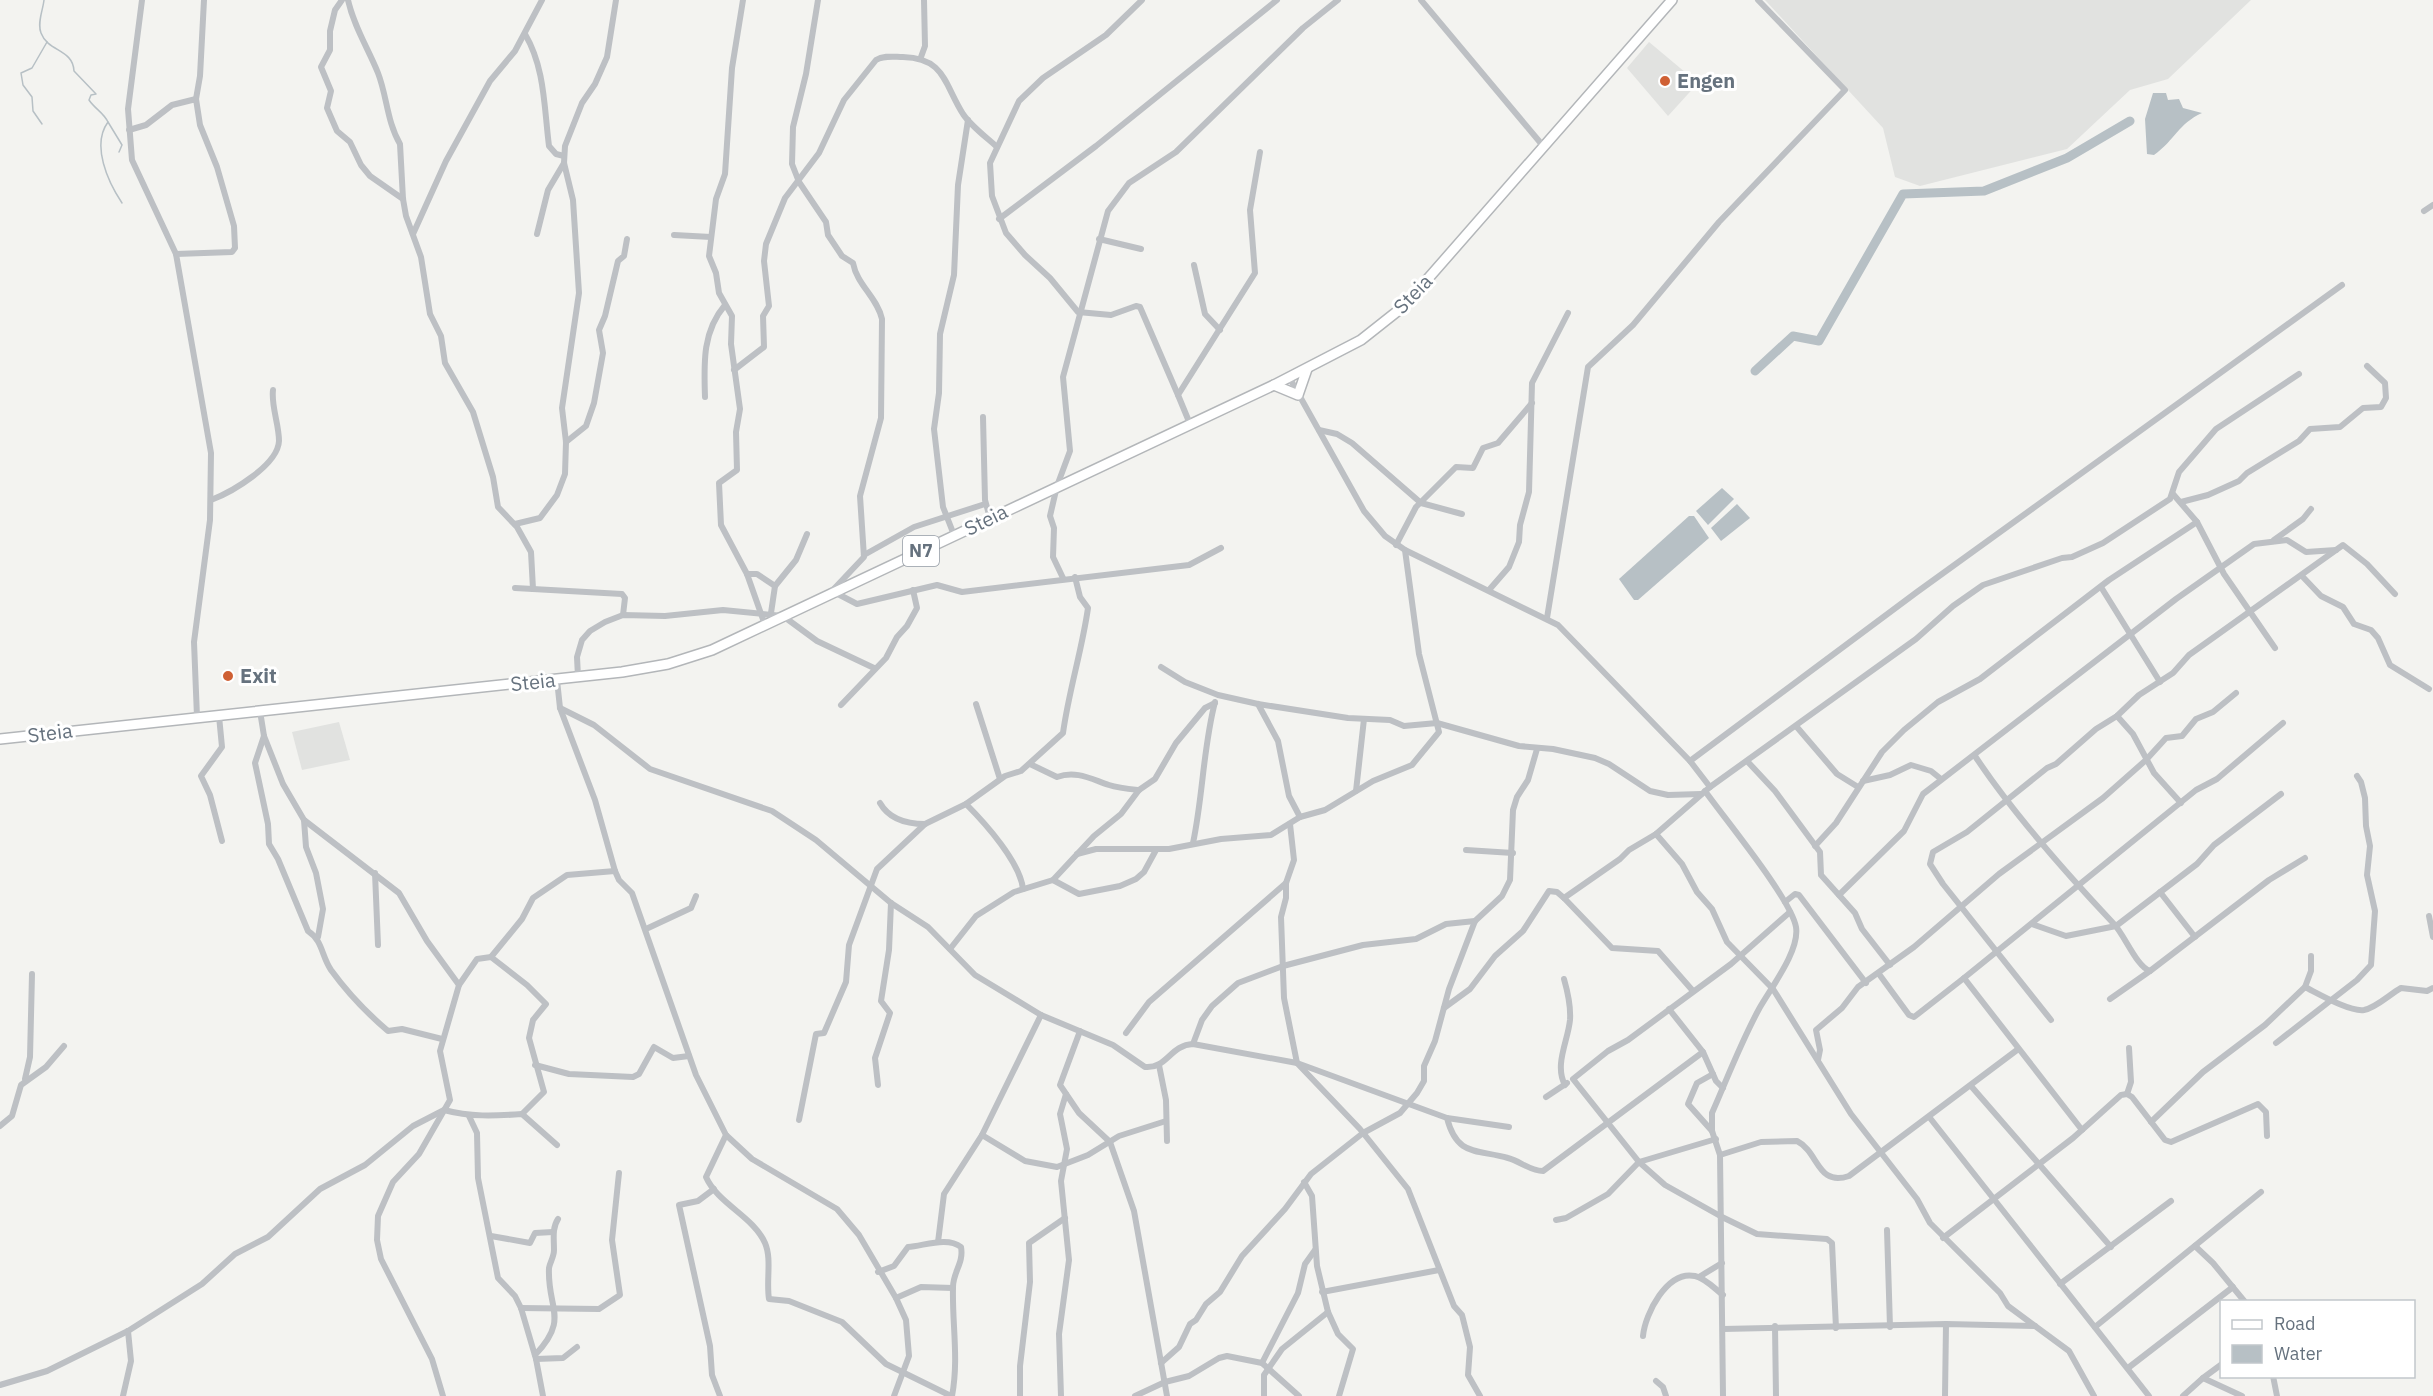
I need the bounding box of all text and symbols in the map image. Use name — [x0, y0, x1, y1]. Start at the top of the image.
place label: Engen — [1677, 67, 1735, 94]
marker: Engen — [1658, 74, 1672, 88]
street label: Steia — [1387, 268, 1438, 319]
street label: Steia — [960, 497, 1012, 542]
road number: N7 — [903, 536, 939, 566]
place label: Exit — [240, 662, 277, 689]
street label: Steia — [509, 666, 557, 697]
marker: Exit — [221, 669, 235, 683]
street label: Steia — [26, 716, 74, 749]
legend — [2220, 1300, 2415, 1378]
text: Road — [2274, 1312, 2315, 1335]
text: Water — [2274, 1342, 2323, 1365]

